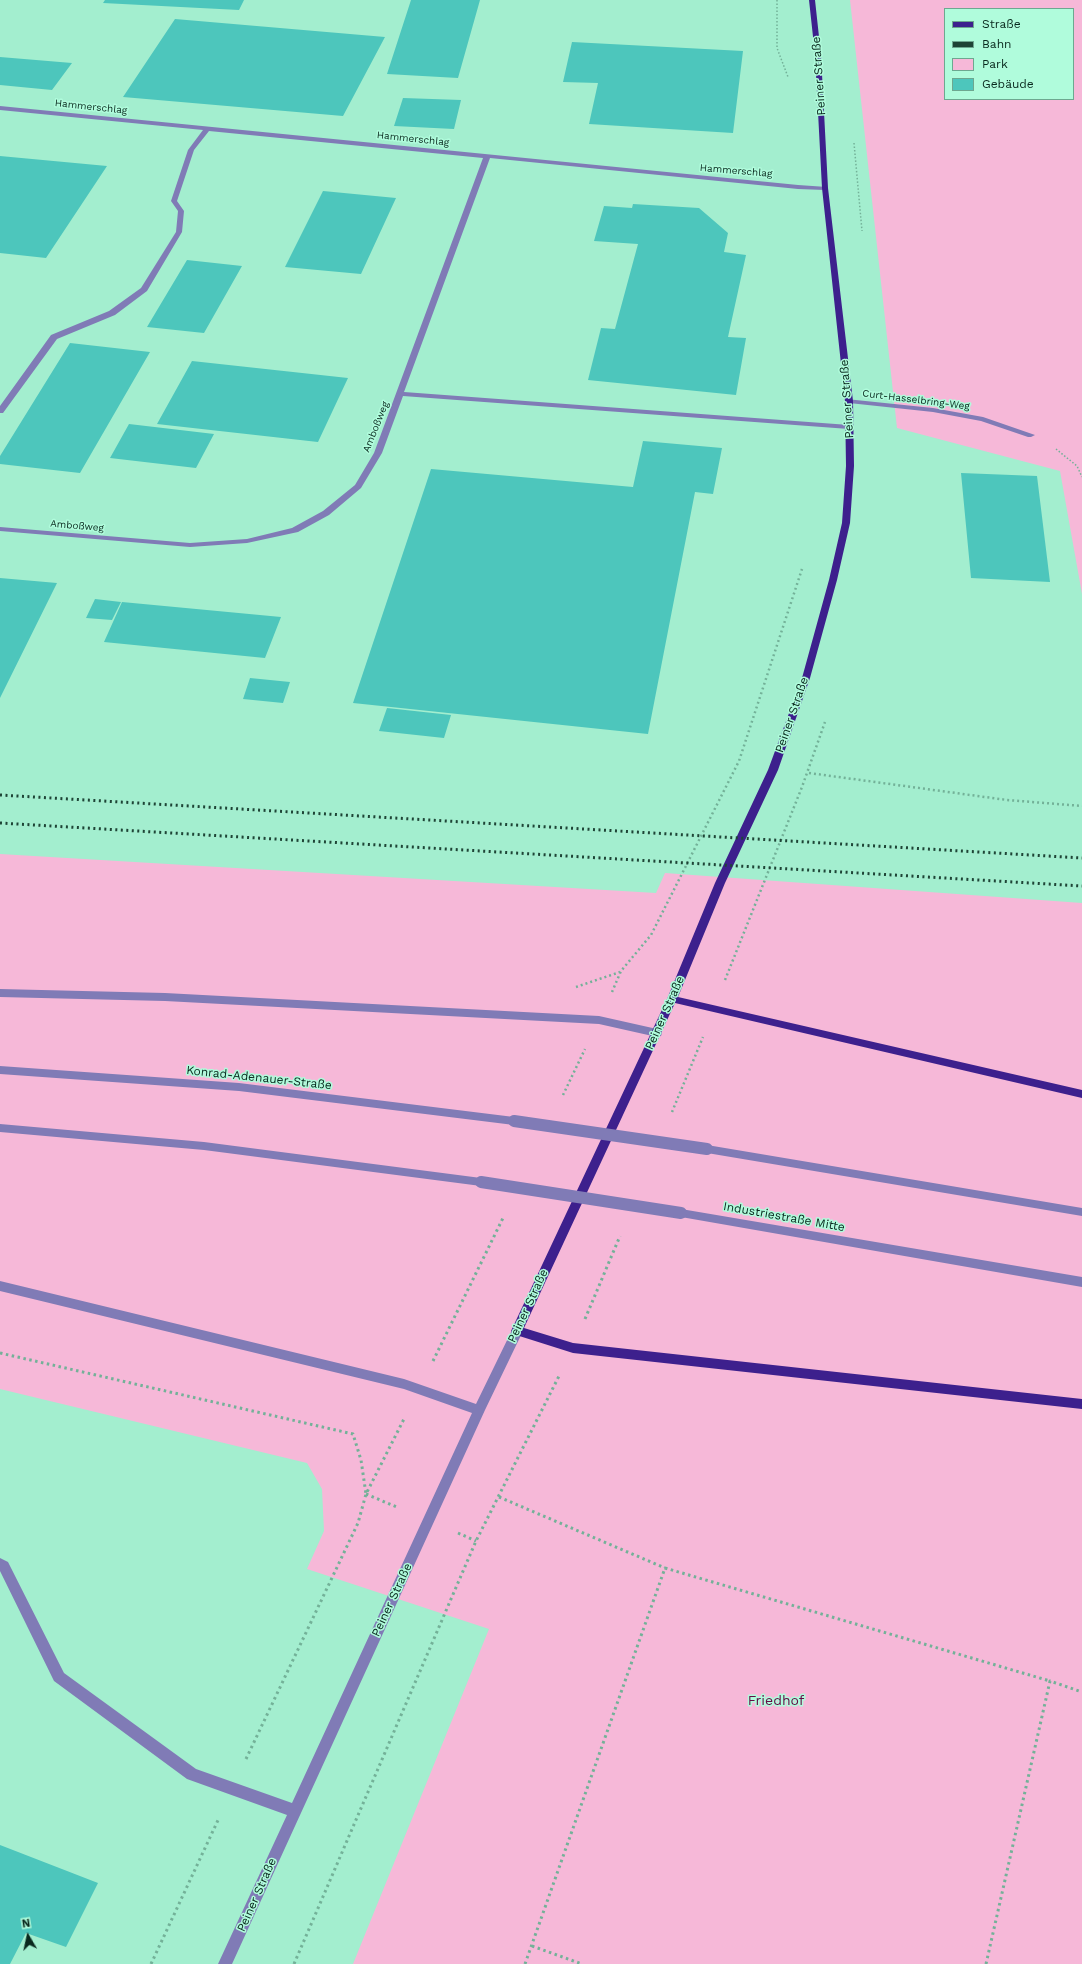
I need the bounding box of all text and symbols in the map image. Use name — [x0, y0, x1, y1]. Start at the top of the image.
legend — [944, 8, 1074, 100]
text: Straße — [982, 17, 1021, 31]
street label: Peiner Straße — [809, 36, 829, 116]
text: Bahn — [982, 37, 1011, 51]
text: Park — [982, 57, 1008, 71]
text: Gebäude — [982, 77, 1034, 91]
street label: Hammerschlag — [54, 97, 128, 117]
street label: Hammerschlag — [376, 129, 450, 149]
street label: Hammerschlag — [699, 162, 773, 180]
street label: Peiner Straße — [837, 359, 857, 439]
street label: Curt-Hasselbring-Weg — [862, 387, 970, 413]
street label: Amboßweg — [360, 400, 392, 454]
street label: Amboßweg — [50, 518, 104, 534]
street label: Peiner Straße — [772, 675, 812, 755]
street label: Peiner Straße — [642, 974, 688, 1052]
street label: Konrad-Adenauer-Straße — [186, 1063, 332, 1093]
street label: Industriestraße Mitte — [722, 1199, 846, 1235]
street label: Peiner Straße — [505, 1267, 551, 1345]
street label: Peiner Straße — [369, 1561, 415, 1639]
park label: Friedhof — [748, 1693, 804, 1709]
street label: Peiner Straße — [234, 1856, 280, 1934]
north arrow — [8, 1916, 48, 1956]
text: N — [21, 1917, 31, 1931]

